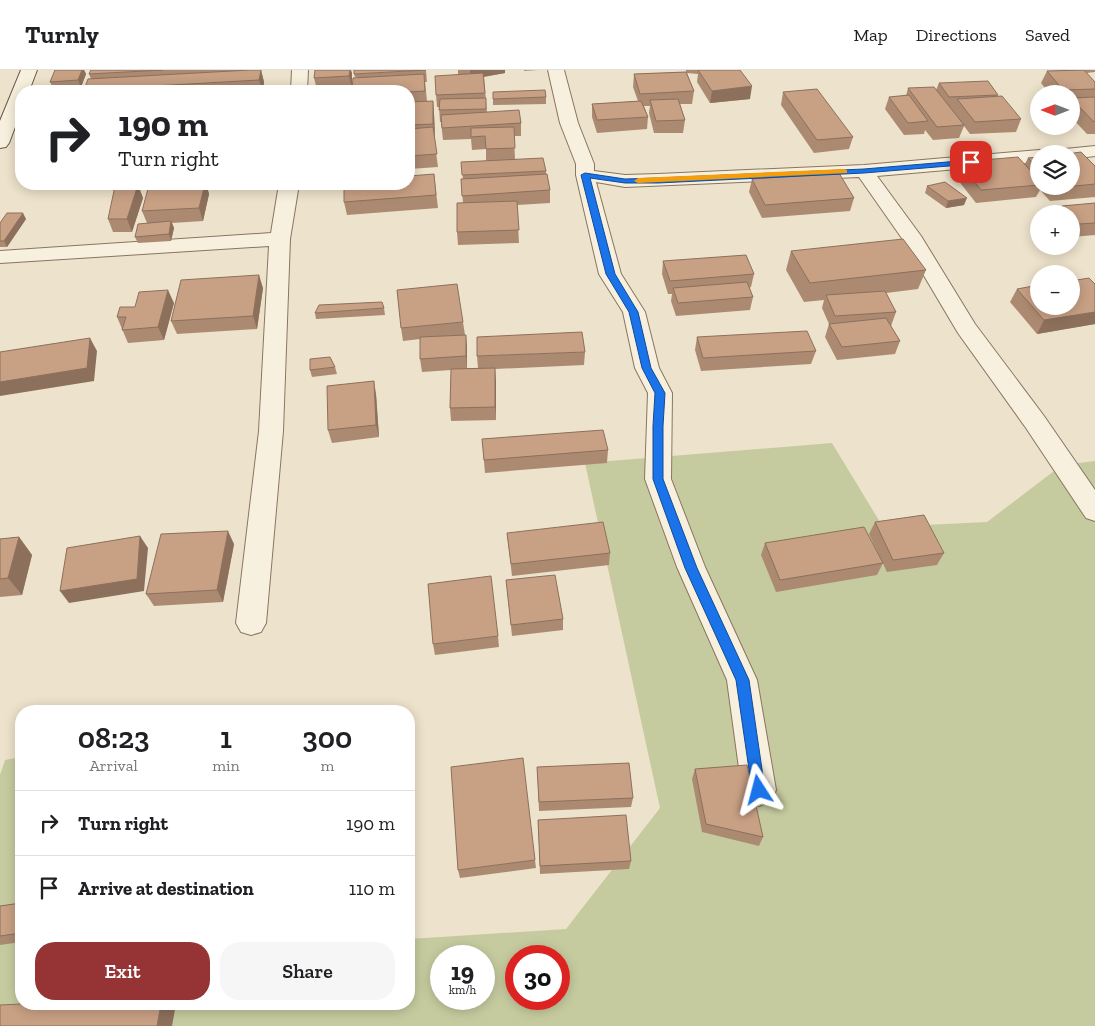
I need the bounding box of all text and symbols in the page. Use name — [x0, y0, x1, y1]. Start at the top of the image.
text: Turnly — [25, 20, 99, 49]
text: Map — [853, 24, 888, 46]
text: Directions — [916, 24, 997, 46]
text: Saved — [1025, 24, 1070, 46]
north arrow — [1030, 85, 1080, 135]
map controls — [1030, 85, 1080, 315]
text: 190 m — [118, 103, 208, 145]
icon: right — [35, 105, 100, 170]
pin — [950, 141, 992, 183]
text: Turn right — [118, 145, 219, 172]
button: layers — [1030, 145, 1080, 195]
icon: arrive — [957, 148, 985, 176]
button: + — [1030, 205, 1080, 255]
button: − — [1030, 265, 1080, 315]
text: 08:23 — [78, 720, 150, 756]
text: 1 — [220, 720, 232, 756]
text: 300 — [302, 720, 352, 756]
text: Arrival — [90, 756, 138, 775]
text: min — [212, 756, 240, 775]
text: m — [320, 756, 334, 775]
position arrow — [732, 763, 784, 815]
icon: right — [35, 809, 63, 837]
text: Turn right — [78, 812, 168, 835]
text: 190 m — [346, 812, 395, 835]
icon: arrive — [35, 874, 63, 902]
text: Arrive at destination — [78, 877, 254, 900]
text: 110 m — [349, 877, 395, 900]
button: Exit — [35, 942, 210, 1000]
button: Share — [220, 942, 395, 1000]
speed limit sign: 30 — [505, 945, 570, 1010]
text: 19 — [451, 956, 474, 986]
text: km/h — [449, 983, 476, 997]

